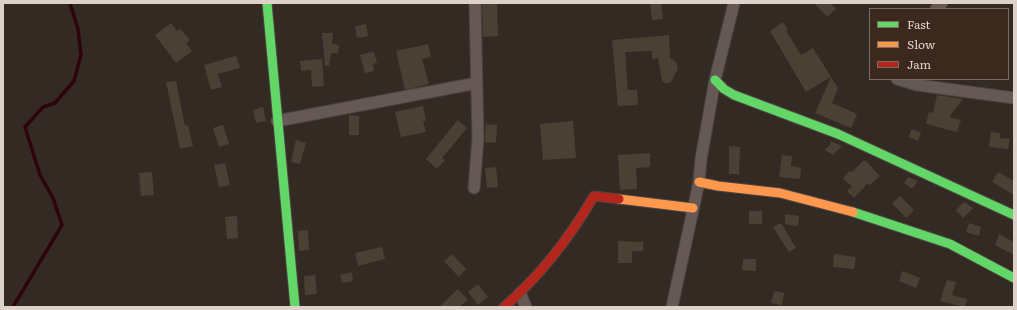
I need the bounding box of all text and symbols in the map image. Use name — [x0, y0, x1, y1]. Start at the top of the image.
legend — [869, 8, 1009, 80]
text: Fast — [907, 15, 930, 33]
text: Slow — [907, 35, 935, 53]
text: Jam — [907, 55, 931, 73]

